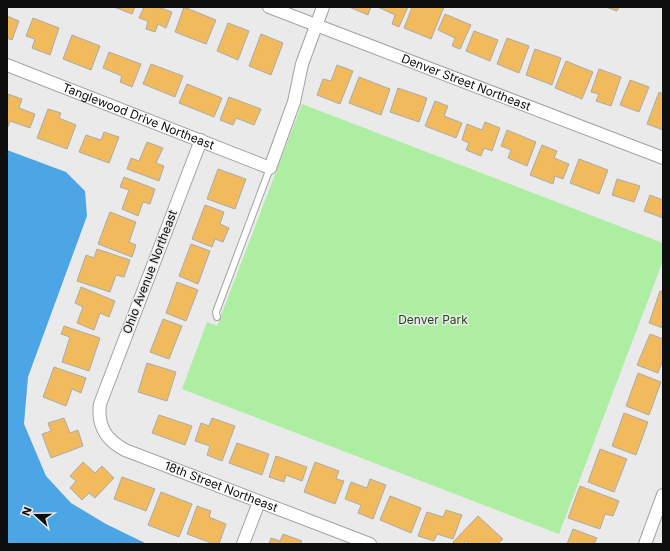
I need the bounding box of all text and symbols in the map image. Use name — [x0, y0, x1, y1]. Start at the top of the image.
street label: Denver Street Northeast — [399, 50, 533, 114]
street label: Tanglewood Drive Northeast — [60, 79, 217, 152]
street label: Ohio Avenue Northeast — [119, 208, 180, 336]
park label: Denver Park — [398, 312, 468, 327]
street label: 18th Street Northeast — [162, 458, 280, 515]
north arrow — [16, 495, 56, 535]
text: N — [19, 505, 35, 518]

